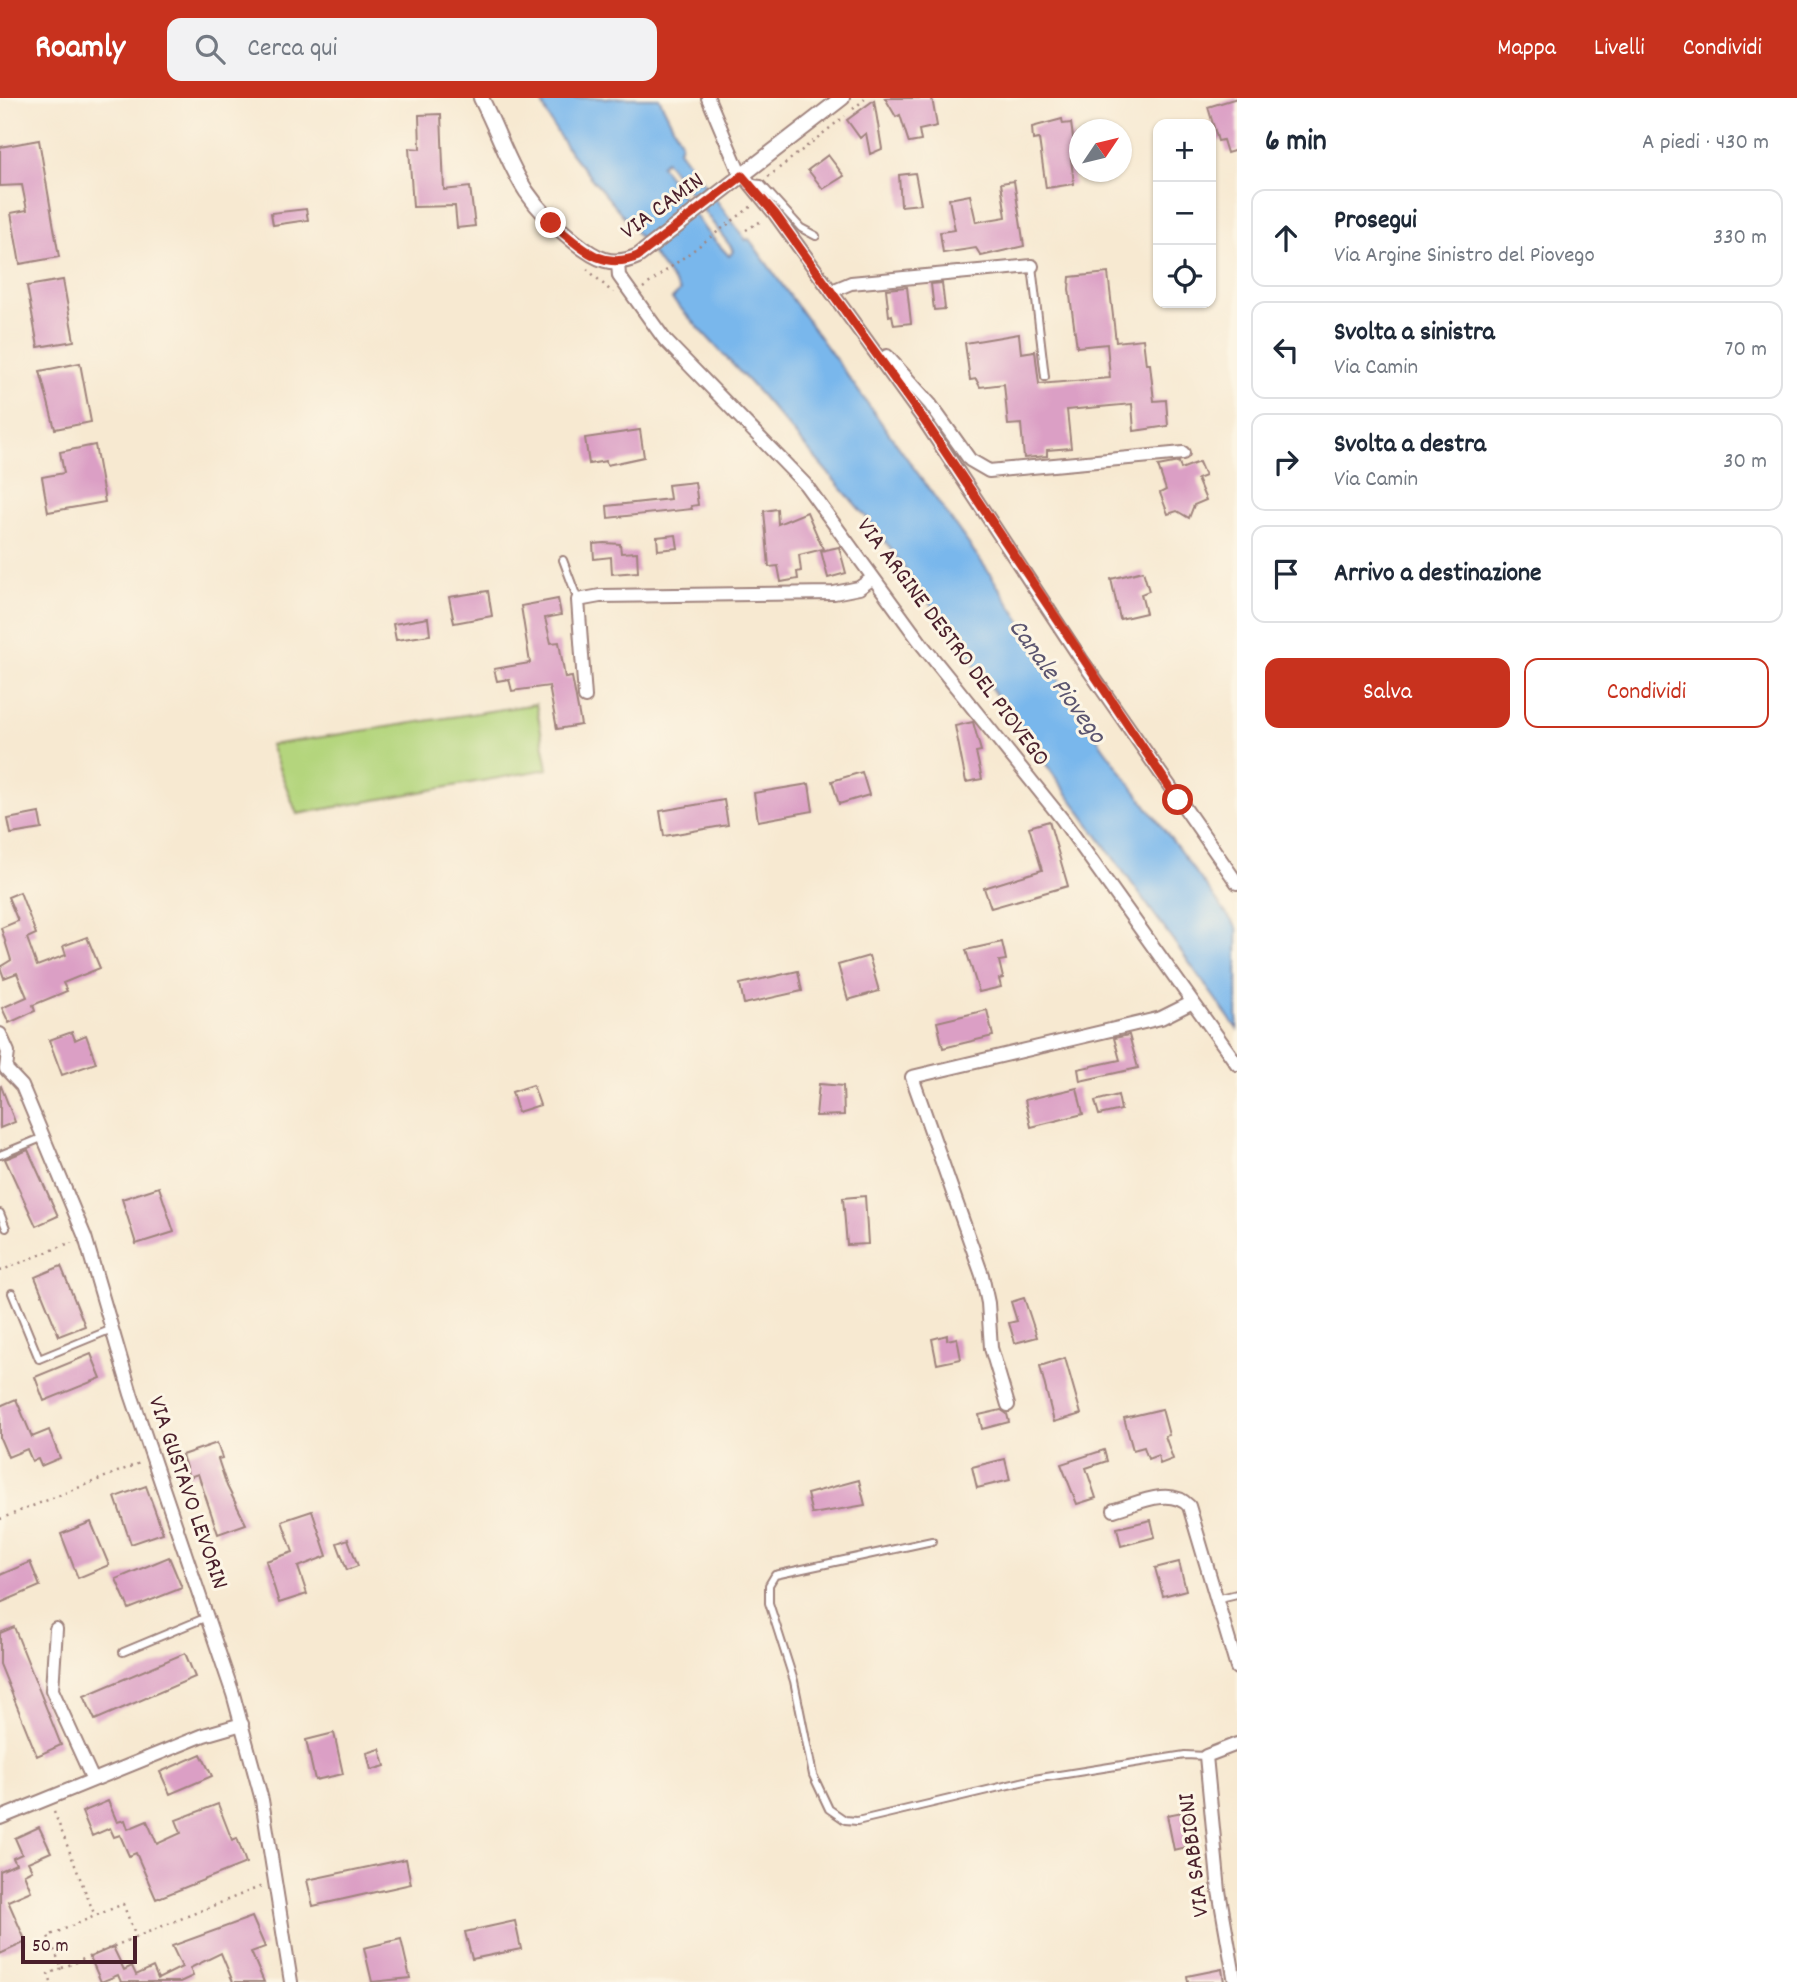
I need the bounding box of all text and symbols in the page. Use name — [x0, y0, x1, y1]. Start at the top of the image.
search box — [167, 18, 657, 81]
text: Roamly — [35, 26, 125, 73]
icon: search — [191, 30, 229, 68]
text: Cerca qui — [247, 31, 337, 68]
text: Mappa — [1497, 32, 1556, 66]
text: Livelli — [1594, 32, 1645, 66]
text: Condividi — [1683, 32, 1762, 66]
north arrow — [1069, 119, 1132, 182]
map controls — [1153, 119, 1216, 308]
button: + — [1153, 119, 1216, 182]
text: 6 min — [1265, 122, 1327, 165]
text: A piedi · 430 m — [1642, 127, 1769, 160]
street label: VIA CAMIN — [614, 165, 712, 249]
button: − — [1153, 182, 1216, 245]
text: Prosegui — [1334, 203, 1417, 240]
route end — [535, 207, 566, 238]
icon: ahead — [1267, 219, 1305, 257]
text: 330 m — [1713, 222, 1767, 255]
text: Via Argine Sinistro del Piovego — [1334, 240, 1595, 273]
button: locate — [1153, 245, 1216, 308]
text: Svolta a sinistra — [1334, 315, 1495, 352]
icon: left — [1267, 331, 1305, 369]
text: 70 m — [1725, 334, 1767, 367]
text: Via Camin — [1334, 352, 1418, 385]
text: Svolta a destra — [1334, 427, 1486, 464]
icon: right — [1267, 443, 1305, 481]
text: 30 m — [1723, 446, 1767, 479]
text: Via Camin — [1334, 464, 1418, 497]
street label: VIA ARGINE DESTRO DEL PIOVEGO — [847, 512, 1057, 774]
icon: arrive — [1267, 555, 1305, 593]
text: Arrivo a destinazione — [1334, 556, 1542, 593]
water label: Canale Piovego — [998, 612, 1115, 753]
button: Salva — [1265, 658, 1510, 728]
button: Condividi — [1524, 658, 1769, 728]
route start — [1162, 784, 1193, 815]
street label: VIA GUSTAVO LEVORIN — [138, 1392, 236, 1594]
street label: VIA SABBIONI — [1170, 1791, 1219, 1919]
scale bar — [21, 1933, 136, 1965]
text: 50 m — [32, 1934, 69, 1961]

